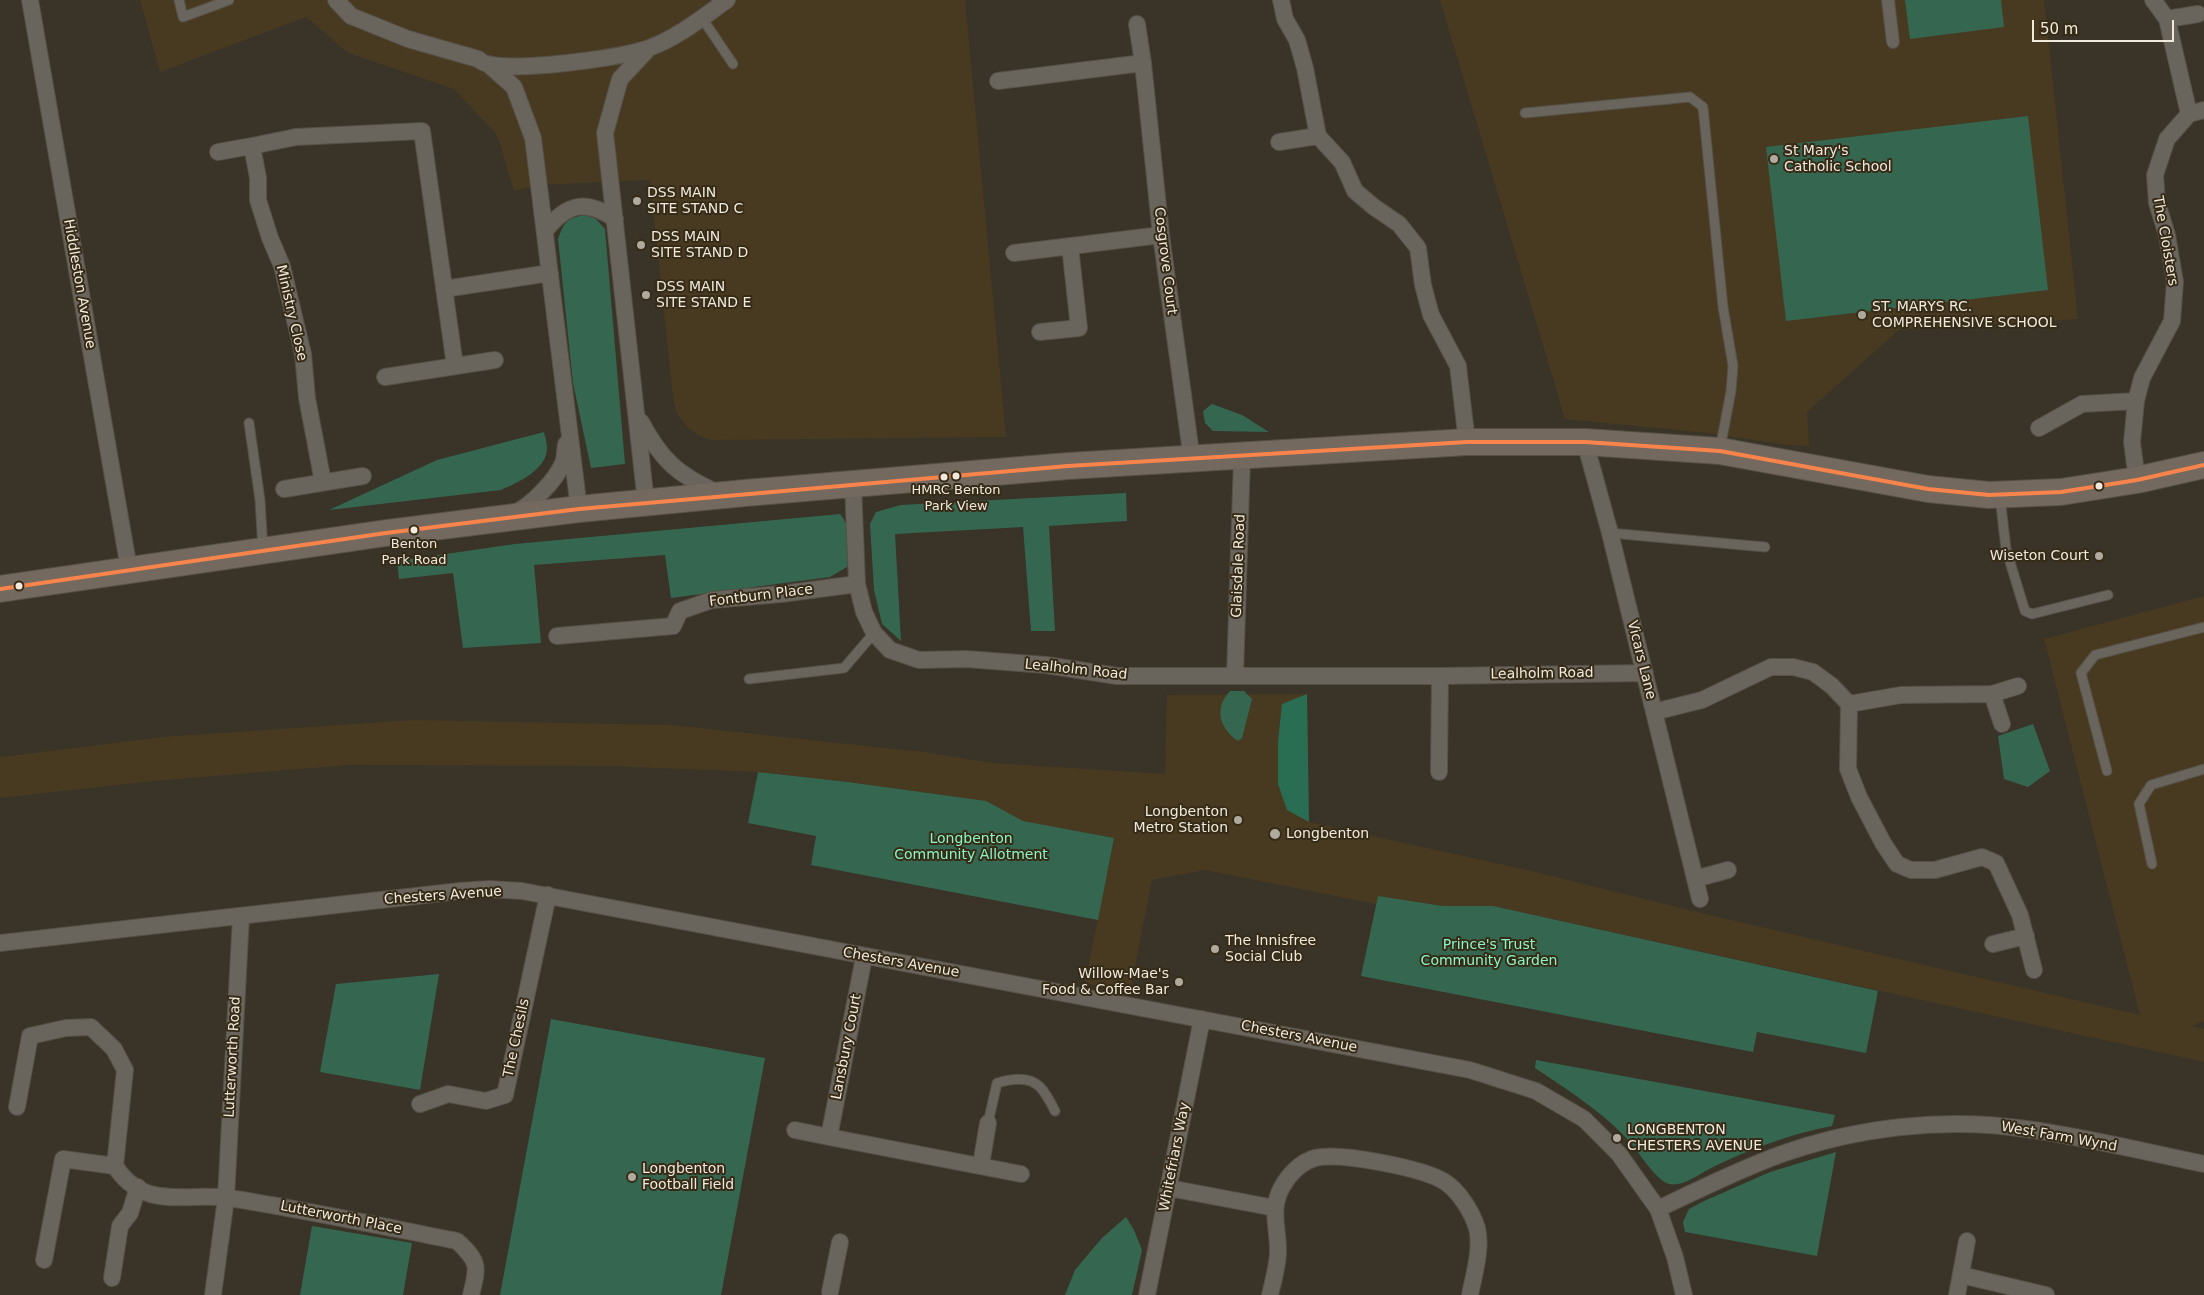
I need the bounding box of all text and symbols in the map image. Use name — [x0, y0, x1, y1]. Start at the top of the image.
scale bar — [2034, 10, 2176, 42]
text: 50 m — [2040, 20, 2078, 38]
place label: St Mary's Catholic School — [1784, 143, 1892, 176]
marker: St Mary's Catholic School — [1768, 153, 1780, 165]
place label: DSS MAIN SITE STAND C — [647, 185, 743, 218]
marker: DSS MAIN SITE STAND C — [631, 195, 643, 207]
street label: The Cloisters — [2149, 195, 2181, 287]
street label: Cosgrove Court — [1150, 206, 1180, 316]
street label: Hiddleston Avenue — [59, 218, 99, 350]
place label: DSS MAIN SITE STAND D — [651, 229, 748, 262]
marker: DSS MAIN SITE STAND D — [635, 239, 647, 251]
street label: Ministry Close — [272, 263, 310, 363]
place label: DSS MAIN SITE STAND E — [656, 279, 751, 312]
marker: DSS MAIN SITE STAND E — [640, 289, 652, 301]
place label: ST. MARYS RC. COMPREHENSIVE SCHOOL — [1872, 299, 2057, 332]
marker: ST. MARYS RC. COMPREHENSIVE SCHOOL — [1856, 309, 1868, 321]
marker: HMRC Benton Park View — [951, 471, 961, 481]
unlabelled marker — [939, 472, 949, 482]
unlabelled marker — [2094, 481, 2104, 491]
place label: HMRC Benton Park View — [911, 483, 1001, 514]
street label: Glaisdale Road — [1229, 514, 1249, 618]
marker: Benton Park Road — [409, 525, 419, 535]
place label: Benton Park Road — [382, 537, 446, 568]
place label: Wiseton Court — [1990, 548, 2089, 564]
marker: Wiseton Court — [2093, 550, 2105, 562]
unlabelled marker — [14, 581, 24, 591]
street label: Fontburn Place — [708, 581, 814, 611]
street label: Vicars Lane — [1623, 619, 1659, 701]
street label: Lealholm Road — [1024, 656, 1128, 684]
street label: Lealholm Road — [1490, 665, 1594, 683]
place label: Longbenton Metro Station — [1134, 804, 1228, 836]
marker: Longbenton Metro Station — [1232, 814, 1244, 826]
place label: Longbenton — [1286, 826, 1369, 842]
marker: Longbenton — [1268, 827, 1282, 841]
park label: Longbenton Community Allotment — [894, 831, 1048, 864]
street label: Chesters Avenue — [383, 883, 503, 909]
place label: The Innisfree Social Club — [1225, 933, 1316, 966]
park label: Prince's Trust Community Garden — [1421, 937, 1557, 970]
marker: The Innisfree Social Club — [1209, 943, 1221, 955]
street label: Chesters Avenue — [841, 944, 961, 982]
place label: Willow-Mae's Food & Coffee Bar — [1042, 966, 1169, 999]
marker: Willow-Mae's Food & Coffee Bar — [1173, 976, 1185, 988]
street label: Lansbury Court — [829, 993, 865, 1101]
street label: Lutterworth Road — [221, 996, 245, 1118]
street label: The Chesils — [500, 997, 534, 1079]
street label: Chesters Avenue — [1239, 1017, 1359, 1057]
street label: Whitefriars Way — [1156, 1101, 1194, 1213]
street label: West Farm Wynd — [2000, 1119, 2118, 1155]
place label: LONGBENTON CHESTERS AVENUE — [1627, 1122, 1762, 1154]
marker: LONGBENTON CHESTERS AVENUE — [1611, 1132, 1623, 1144]
place label: Longbenton Football Field — [642, 1161, 734, 1194]
marker: Longbenton Football Field — [626, 1171, 638, 1183]
street label: Lutterworth Place — [279, 1198, 403, 1238]

